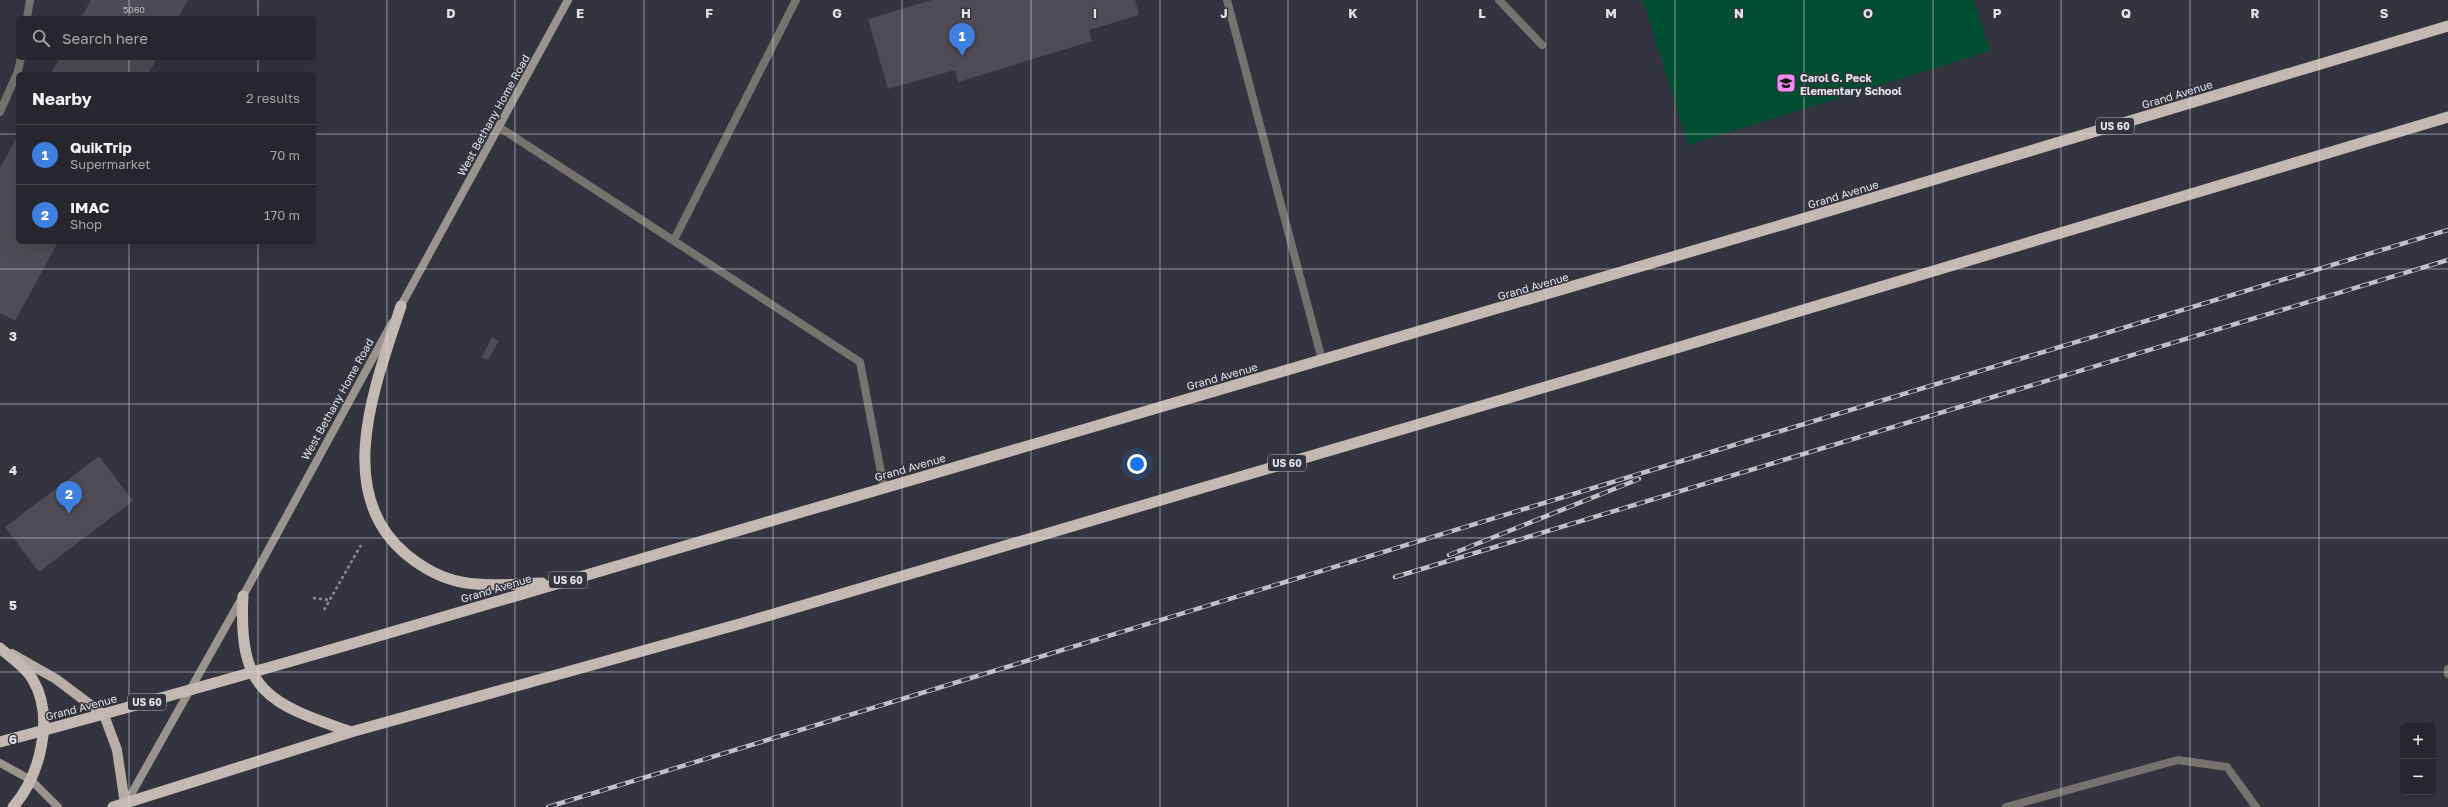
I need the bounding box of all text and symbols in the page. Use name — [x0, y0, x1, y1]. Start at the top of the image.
house number: 5060 — [123, 4, 145, 15]
text: D — [446, 5, 456, 21]
text: E — [576, 5, 584, 21]
text: F — [705, 5, 713, 21]
text: G — [832, 5, 842, 21]
text: H — [961, 5, 971, 21]
text: I — [1093, 5, 1097, 21]
text: J — [1220, 5, 1228, 21]
text: K — [1348, 5, 1358, 21]
text: L — [1478, 5, 1486, 21]
text: M — [1605, 5, 1617, 21]
text: N — [1734, 5, 1744, 21]
text: O — [1863, 5, 1873, 21]
text: P — [1993, 5, 2002, 21]
text: Q — [2121, 5, 2131, 21]
text: R — [2250, 5, 2260, 21]
text: S — [2380, 5, 2389, 21]
search box — [16, 16, 316, 60]
pin: 1 — [949, 23, 975, 56]
icon: search — [30, 27, 52, 49]
text: Search here — [62, 29, 148, 47]
street label: West Bethany Home Road — [454, 52, 532, 178]
place label: Carol G. Peck Elementary School — [1800, 71, 1902, 97]
school or university icon: Carol G. Peck Elementary School — [1775, 72, 1797, 94]
street label: Grand Avenue — [2140, 77, 2214, 111]
text: Nearby — [32, 88, 92, 109]
text: 2 results — [246, 90, 300, 106]
road number: US 60 — [2096, 118, 2134, 134]
text: QuikTrip — [70, 138, 132, 156]
text: 1 — [42, 147, 48, 163]
text: 70 m — [270, 147, 300, 163]
text: Supermarket — [70, 156, 151, 172]
street label: Grand Avenue — [1806, 177, 1880, 211]
text: IMAC — [70, 198, 109, 216]
text: 2 — [41, 207, 49, 223]
text: 170 m — [264, 207, 300, 223]
text: Shop — [70, 216, 102, 232]
street label: Grand Avenue — [1496, 270, 1570, 302]
text: 3 — [9, 328, 17, 344]
street label: West Bethany Home Road — [298, 336, 376, 462]
street label: Grand Avenue — [1185, 360, 1259, 392]
street label: Grand Avenue — [873, 451, 947, 483]
your location — [1127, 454, 1147, 474]
road number: US 60 — [1268, 455, 1306, 471]
text: 4 — [9, 462, 17, 478]
pin: 2 — [56, 481, 82, 514]
street label: Grand Avenue — [459, 571, 533, 605]
road number: US 60 — [549, 572, 587, 588]
text: 5 — [9, 597, 17, 613]
street label: Grand Avenue — [44, 691, 118, 723]
road number: US 60 — [128, 694, 166, 710]
map controls — [2400, 723, 2436, 795]
button: + — [2400, 723, 2436, 759]
text: 6 — [9, 731, 17, 747]
button: − — [2400, 759, 2436, 795]

